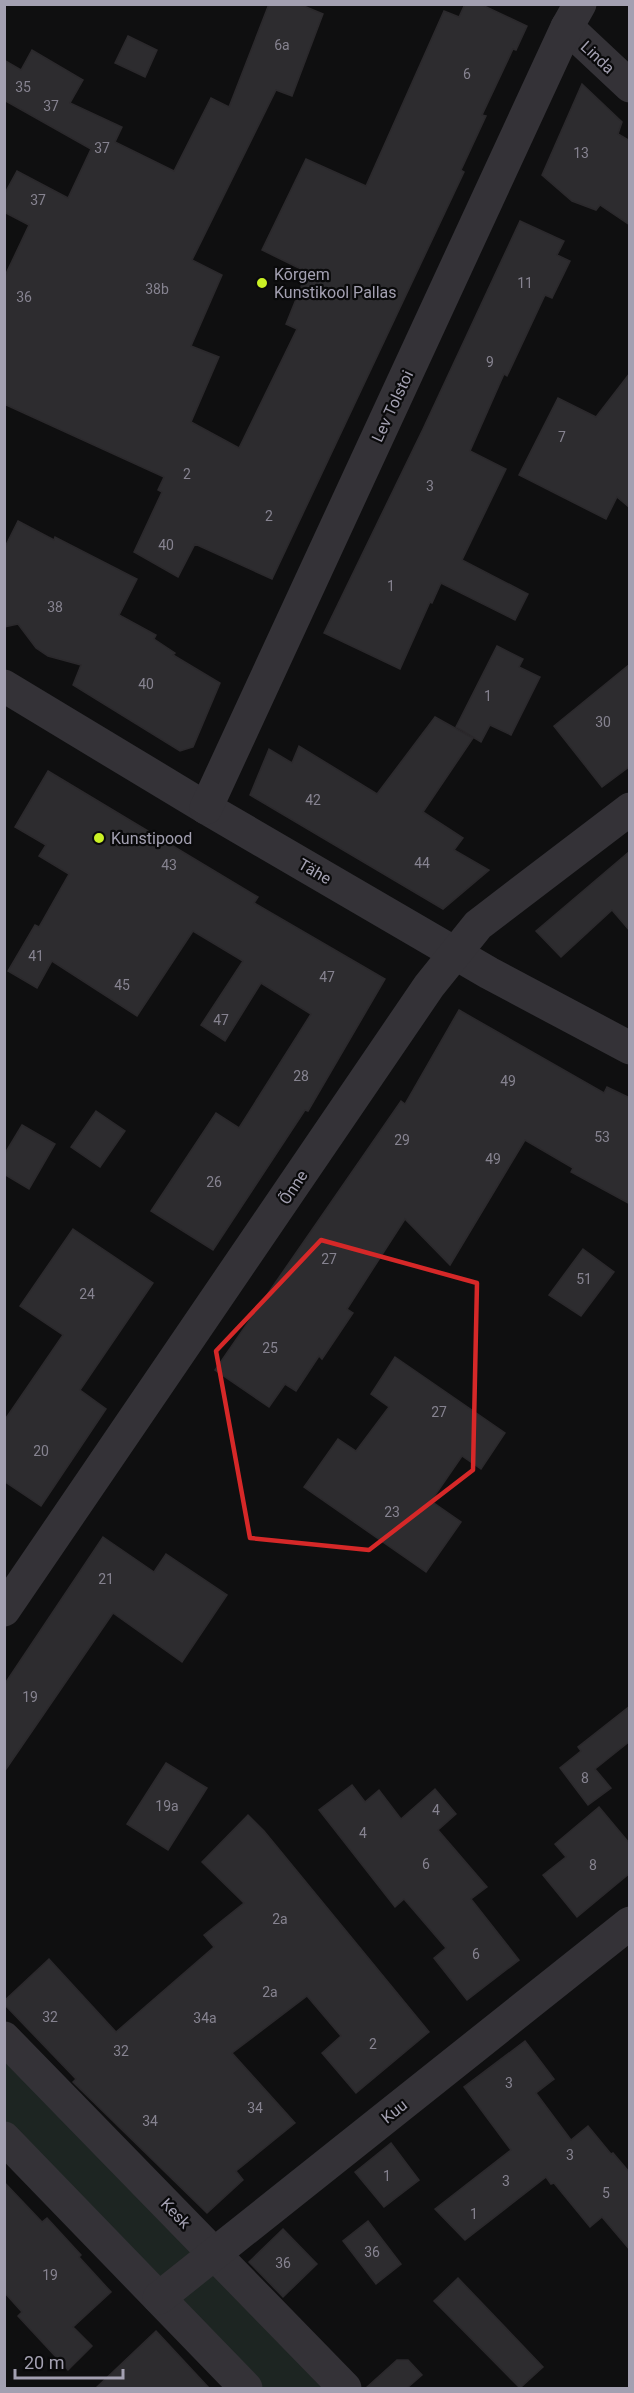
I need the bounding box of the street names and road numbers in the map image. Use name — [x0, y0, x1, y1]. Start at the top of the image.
street label: Linda — [577, 37, 618, 78]
street label: Lev Tolstoi — [368, 368, 417, 445]
street label: Tähe — [295, 855, 335, 888]
street label: Õnne — [274, 1166, 312, 1208]
street label: Kuu — [378, 2095, 411, 2127]
street label: Kesk — [157, 2194, 195, 2233]

